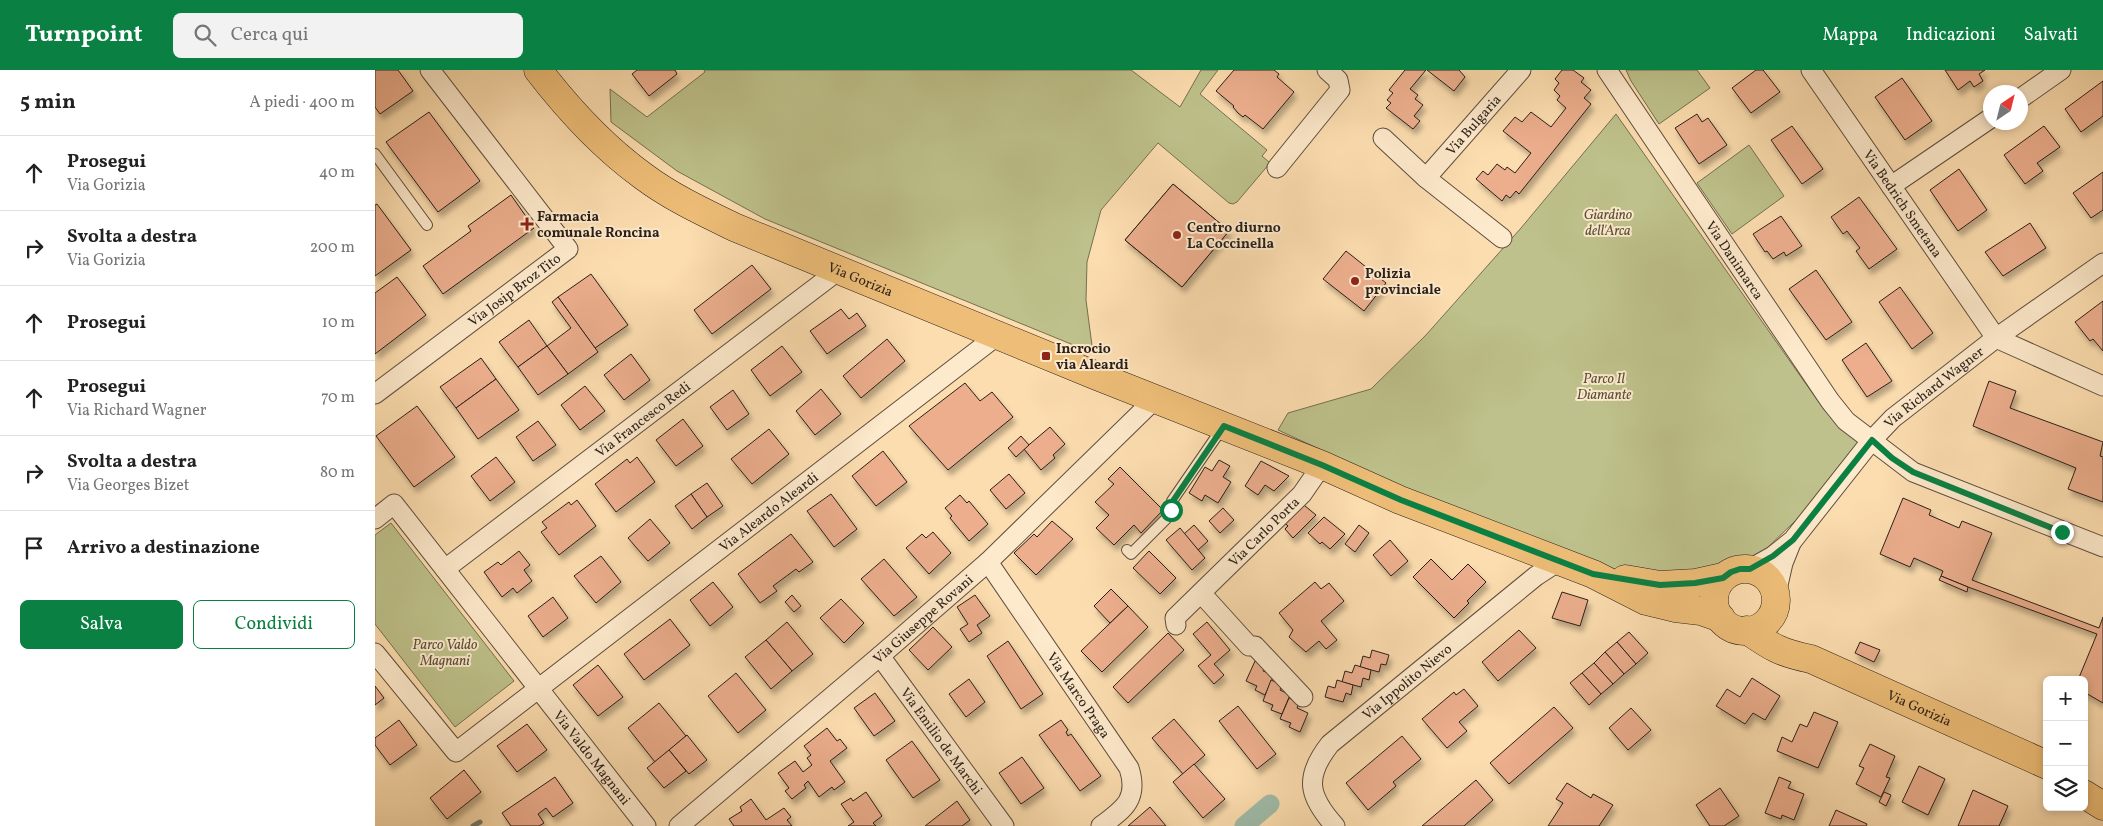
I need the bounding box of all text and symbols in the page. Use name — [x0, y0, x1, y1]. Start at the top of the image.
search box — [173, 13, 523, 58]
text: Turnpoint — [25, 18, 143, 52]
icon: search — [191, 21, 219, 49]
text: Cerca qui — [231, 22, 309, 48]
text: Mappa — [1823, 23, 1878, 48]
text: Indicazioni — [1906, 23, 1996, 48]
text: Salvati — [2024, 23, 2078, 48]
north arrow — [1983, 85, 2028, 130]
text: 5 min — [20, 88, 76, 117]
street label: Via Bulgaria — [1442, 91, 1506, 160]
text: A piedi · 400 m — [249, 92, 355, 114]
street label: Via Bedrich Smetana — [1858, 146, 1946, 262]
text: Prosegui — [67, 149, 146, 175]
icon: ahead — [20, 159, 48, 187]
text: 40 m — [319, 162, 355, 184]
text: Via Gorizia — [67, 175, 146, 197]
park label: Giardino dell'Arca — [1584, 206, 1633, 241]
place label: Farmacia comunale Roncina — [537, 208, 660, 243]
marker: Farmacia comunale Roncina — [521, 218, 533, 230]
street label: Via Danimarca — [1700, 218, 1767, 304]
place label: Centro diurno La Coccinella — [1187, 219, 1281, 254]
text: Svolta a destra — [67, 224, 197, 250]
marker: Centro diurno La Coccinella — [1171, 229, 1183, 241]
icon: right — [20, 234, 48, 262]
text: 200 m — [310, 237, 355, 259]
text: Via Gorizia — [67, 250, 146, 272]
street label: Via Josip Broz Tito — [465, 250, 565, 332]
street label: Via Gorizia — [825, 258, 896, 302]
place label: Polizia provinciale — [1365, 265, 1441, 300]
marker: Polizia provinciale — [1349, 275, 1361, 287]
icon: ahead — [20, 309, 48, 337]
text: Prosegui — [67, 310, 146, 336]
text: 10 m — [322, 312, 355, 334]
place label: Incrocio via Aleardi — [1056, 340, 1129, 375]
street label: Via Richard Wagner — [1880, 343, 1988, 433]
marker: Incrocio via Aleardi — [1040, 350, 1052, 362]
park label: Parco Il Diamante — [1577, 370, 1631, 405]
text: Prosegui — [67, 374, 146, 400]
street label: Via Francesco Redi — [592, 378, 695, 463]
icon: ahead — [20, 384, 48, 412]
text: 70 m — [321, 387, 355, 409]
text: Via Richard Wagner — [67, 400, 207, 422]
text: Svolta a destra — [67, 449, 197, 475]
icon: right — [20, 459, 48, 487]
text: 80 m — [320, 462, 355, 484]
street label: Via Aleardo Aleardi — [716, 469, 823, 557]
text: Via Georges Bizet — [67, 475, 189, 497]
street label: Via Carlo Porta — [1225, 493, 1304, 572]
route start — [1160, 499, 1183, 522]
route end — [2051, 521, 2074, 544]
icon: arrive — [20, 534, 48, 562]
text: Arrivo a destinazione — [67, 535, 260, 561]
street label: Via Giuseppe Rovani — [870, 571, 978, 669]
button: Salva — [20, 600, 183, 649]
button: Condividi — [193, 600, 355, 649]
park label: Parco Valdo Magnani — [413, 636, 478, 671]
street label: Via Ippolito Nievo — [1359, 640, 1456, 725]
street label: Via Marco Praga — [1041, 649, 1114, 743]
map controls — [2043, 676, 2088, 811]
button: + — [2043, 676, 2088, 721]
street label: Via Emilio de Marchi — [895, 684, 986, 799]
street label: Via Gorizia — [1884, 686, 1954, 732]
street label: Via Valdo Magnani — [548, 707, 634, 810]
button: − — [2043, 721, 2088, 766]
button: layers — [2043, 766, 2088, 811]

